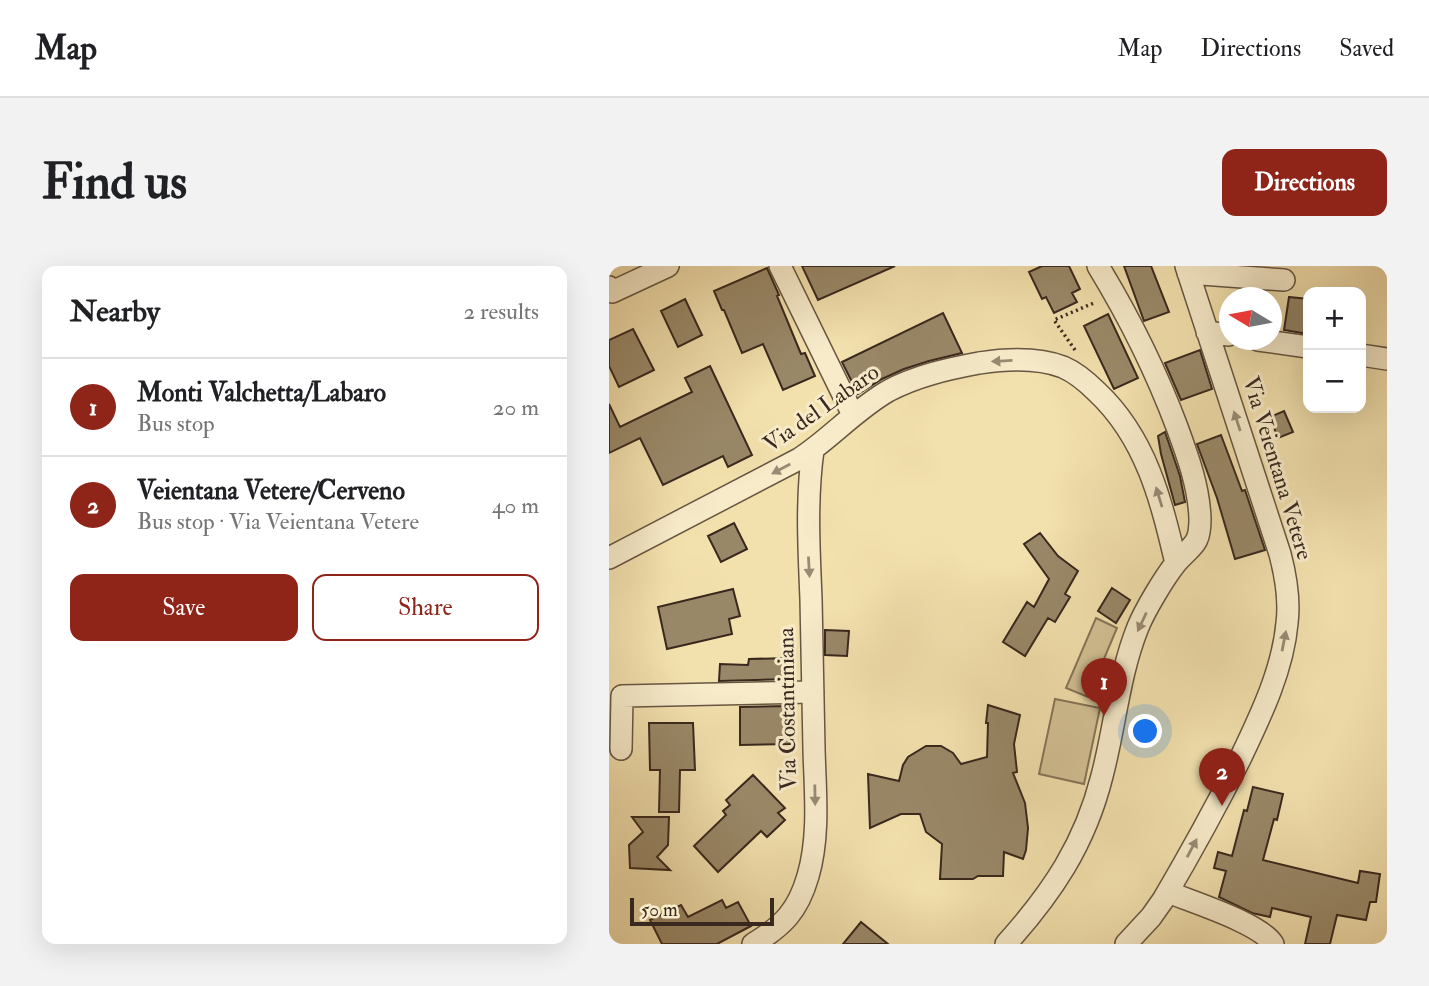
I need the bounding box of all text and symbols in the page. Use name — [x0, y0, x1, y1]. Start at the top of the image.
text: Map — [35, 28, 97, 69]
text: Map — [1117, 33, 1162, 64]
text: Directions — [1200, 33, 1301, 64]
text: Saved — [1339, 33, 1394, 64]
button: Directions — [1222, 149, 1387, 216]
text: Find us — [42, 152, 187, 213]
north arrow — [1219, 287, 1282, 350]
map controls — [1303, 287, 1366, 413]
button: + — [1303, 287, 1366, 350]
text: Nearby — [70, 293, 160, 330]
text: 2 results — [464, 297, 539, 326]
button: − — [1303, 350, 1366, 413]
one-way arrow — [991, 356, 1013, 367]
street label: Via del Labaro — [758, 357, 884, 459]
street label: Via Veientana Vetere — [1236, 373, 1320, 564]
text: Monti Valchetta/Labaro — [137, 377, 386, 409]
text: 1 — [89, 393, 97, 422]
text: 20 m — [493, 393, 539, 422]
text: Bus stop — [137, 409, 215, 438]
one-way arrow — [1231, 411, 1242, 432]
one-way arrow — [771, 463, 791, 475]
text: Veientana Vetere/Cerveno — [137, 475, 405, 507]
one-way arrow — [1153, 486, 1164, 507]
text: 2 — [87, 491, 99, 520]
text: 40 m — [492, 491, 539, 520]
text: Bus stop · Via Veientana Vetere — [137, 507, 419, 536]
one-way arrow — [804, 556, 815, 578]
button: Save — [70, 574, 298, 641]
button: Share — [312, 574, 539, 641]
one-way arrow — [1136, 612, 1147, 632]
street label: Via Costantiniana — [771, 627, 803, 791]
one-way arrow — [1279, 630, 1290, 652]
pin: 1 — [1081, 658, 1127, 716]
your location — [1128, 714, 1162, 748]
pin: 2 — [1199, 748, 1245, 806]
one-way arrow — [809, 784, 821, 806]
one-way arrow — [1187, 838, 1198, 858]
scale bar — [630, 895, 773, 927]
text: 50 m — [641, 898, 678, 922]

